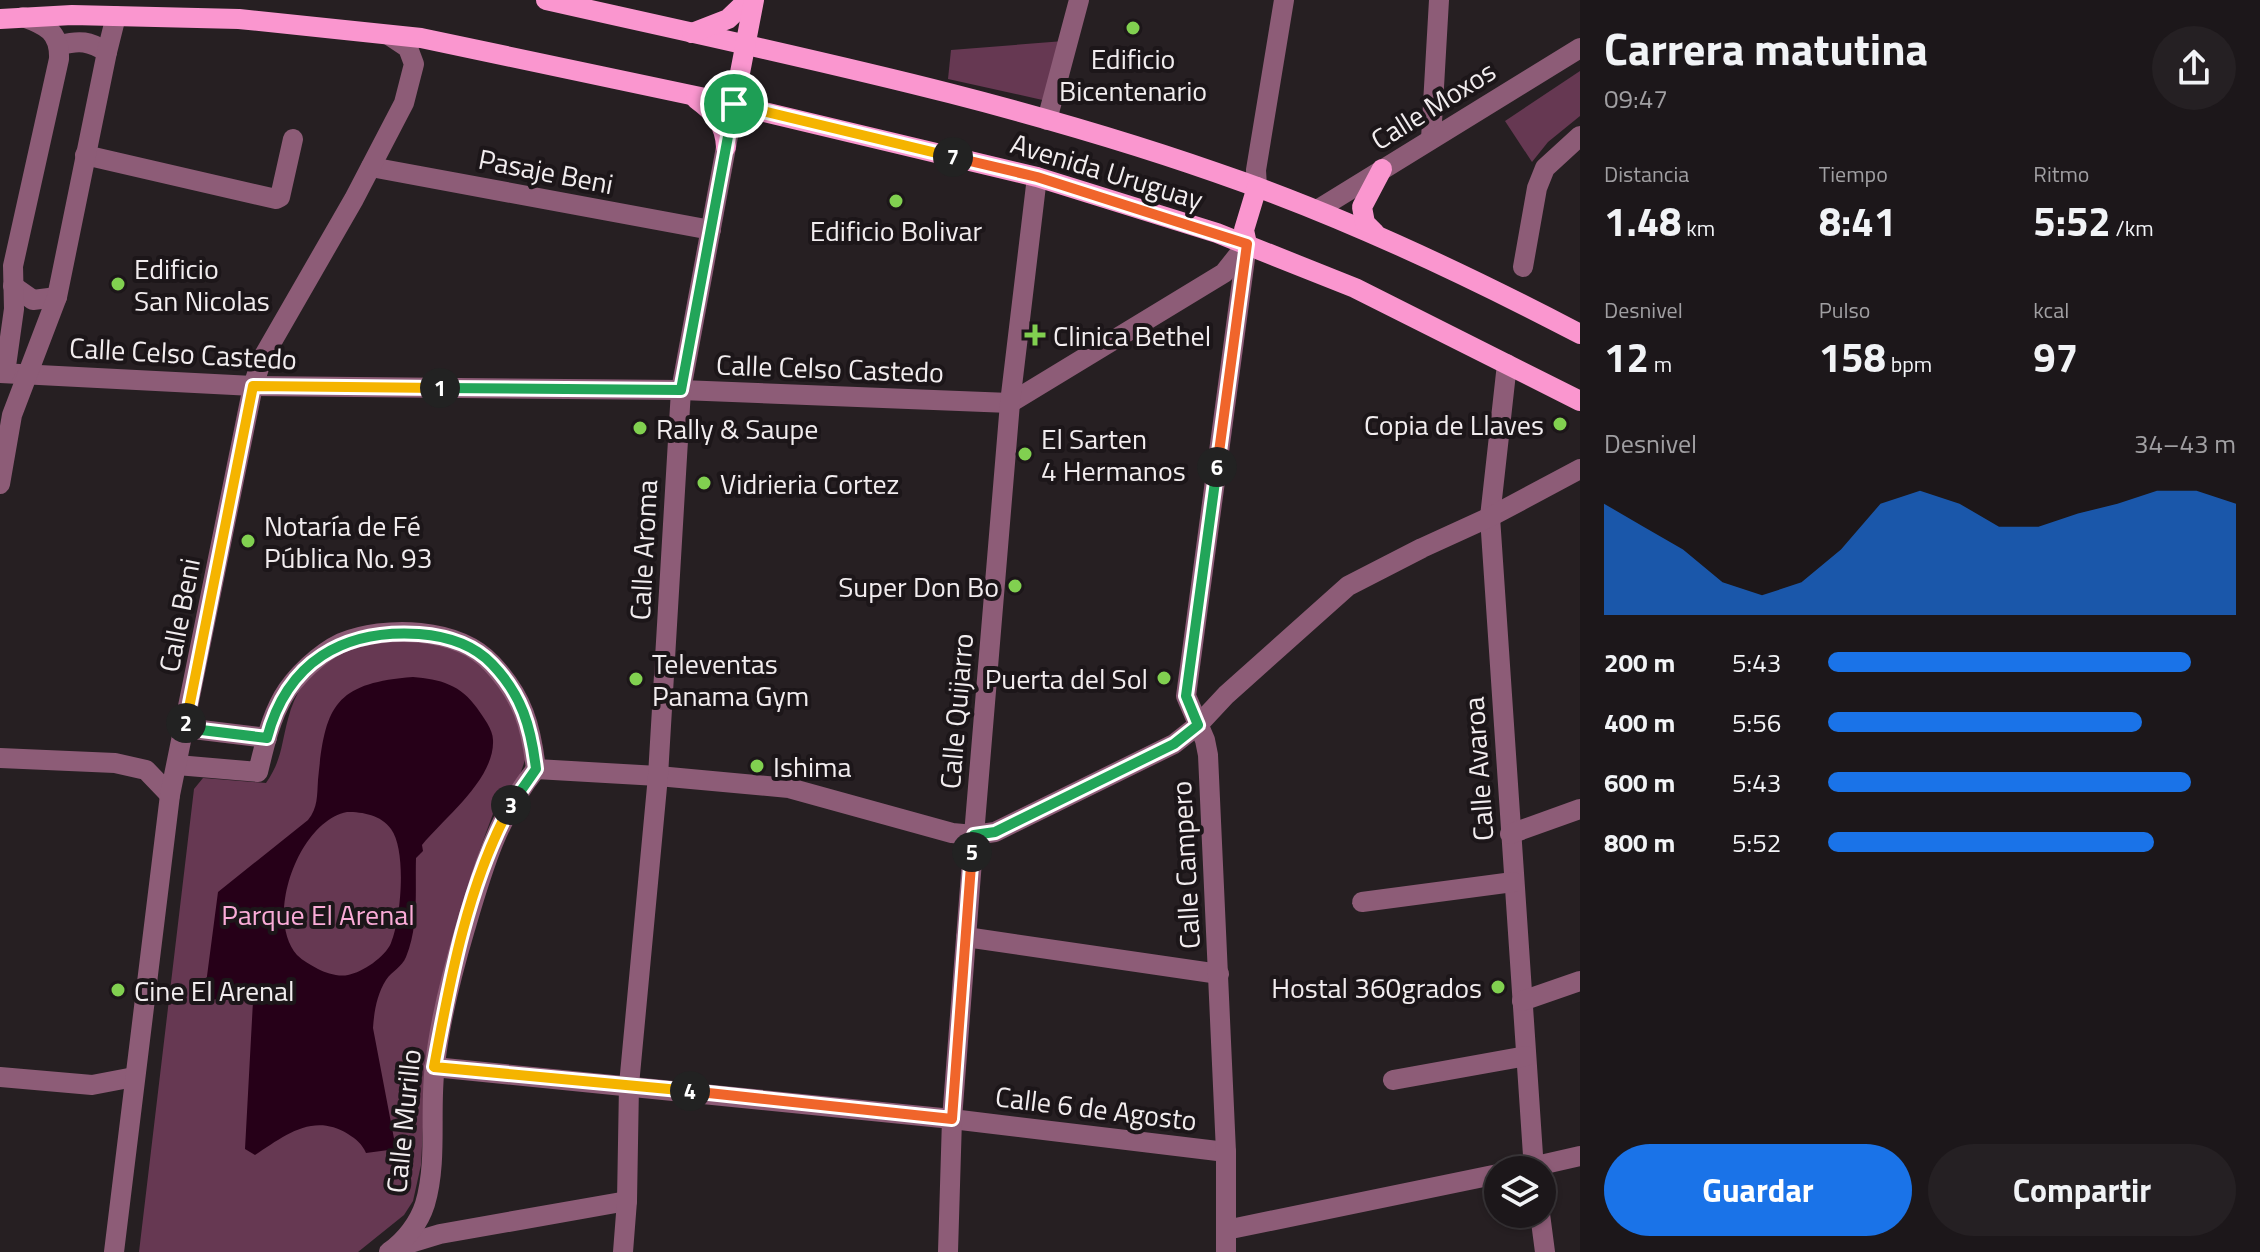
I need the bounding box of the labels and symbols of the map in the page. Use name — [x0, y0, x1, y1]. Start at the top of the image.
marker: Edificio Bicentenario — [1124, 19, 1142, 37]
place label: Edificio Bicentenario — [1059, 37, 1207, 112]
street label: Calle Moxos — [1362, 50, 1504, 160]
pin — [700, 70, 768, 138]
street label: Avenida Uruguay — [1006, 121, 1208, 221]
street label: Pasaje Beni — [475, 137, 617, 205]
pin: 7 — [933, 137, 973, 177]
marker: Edificio Bolivar — [887, 192, 905, 210]
place label: Edificio Bolivar — [810, 209, 983, 252]
place label: Edificio San Nicolas — [134, 247, 270, 322]
marker: Edificio San Nicolas — [109, 275, 127, 293]
place label: Clinica Bethel — [1053, 314, 1211, 357]
marker: Clinica Bethel — [1024, 324, 1046, 346]
street label: Calle Celso Castedo — [68, 326, 298, 380]
street label: Calle Celso Castedo — [715, 343, 945, 393]
pin: 1 — [420, 368, 460, 408]
place label: Copia de Llaves — [1364, 403, 1544, 446]
place label: Rally & Saupe — [656, 407, 818, 450]
marker: Copia de Llaves — [1551, 415, 1569, 433]
place label: El Sarten 4 Hermanos — [1041, 417, 1186, 492]
marker: Rally & Saupe — [631, 419, 649, 437]
marker: El Sarten 4 Hermanos — [1016, 445, 1034, 463]
pin: 6 — [1197, 447, 1237, 487]
place label: Vidrieria Cortez — [720, 462, 899, 505]
marker: Vidrieria Cortez — [695, 474, 713, 492]
street label: Calle Aroma — [618, 479, 668, 621]
place label: Notaría de Fé Pública No. 93 — [264, 504, 432, 579]
marker: Notaría de Fé Pública No. 93 — [239, 532, 257, 550]
street label: Calle Beni — [147, 554, 211, 676]
place label: Super Don Bo — [838, 565, 999, 608]
marker: Super Don Bo — [1006, 577, 1024, 595]
street label: Calle Quijarro — [928, 631, 984, 791]
place label: Televentas Panama Gym — [652, 642, 809, 717]
place label: Puerta del Sol — [985, 657, 1148, 700]
marker: Puerta del Sol — [1155, 669, 1173, 687]
marker: Televentas Panama Gym — [627, 670, 645, 688]
street label: Calle Avaroa — [1452, 696, 1504, 842]
pin: 2 — [166, 703, 206, 743]
place label: Ishima — [773, 745, 852, 788]
marker: Ishima — [748, 757, 766, 775]
street label: Calle Campero — [1159, 780, 1211, 950]
pin: 3 — [491, 785, 531, 825]
pin: 5 — [952, 832, 992, 872]
park label: Parque El Arenal — [221, 893, 415, 936]
place label: Hostal 360grados — [1271, 966, 1482, 1009]
place label: Cine El Arenal — [134, 969, 295, 1012]
marker: Hostal 360grados — [1489, 978, 1507, 996]
marker: Cine El Arenal — [109, 981, 127, 999]
street label: Calle Murillo — [374, 1047, 432, 1195]
pin: 4 — [670, 1071, 710, 1111]
street label: Calle 6 de Agosto — [993, 1074, 1199, 1142]

